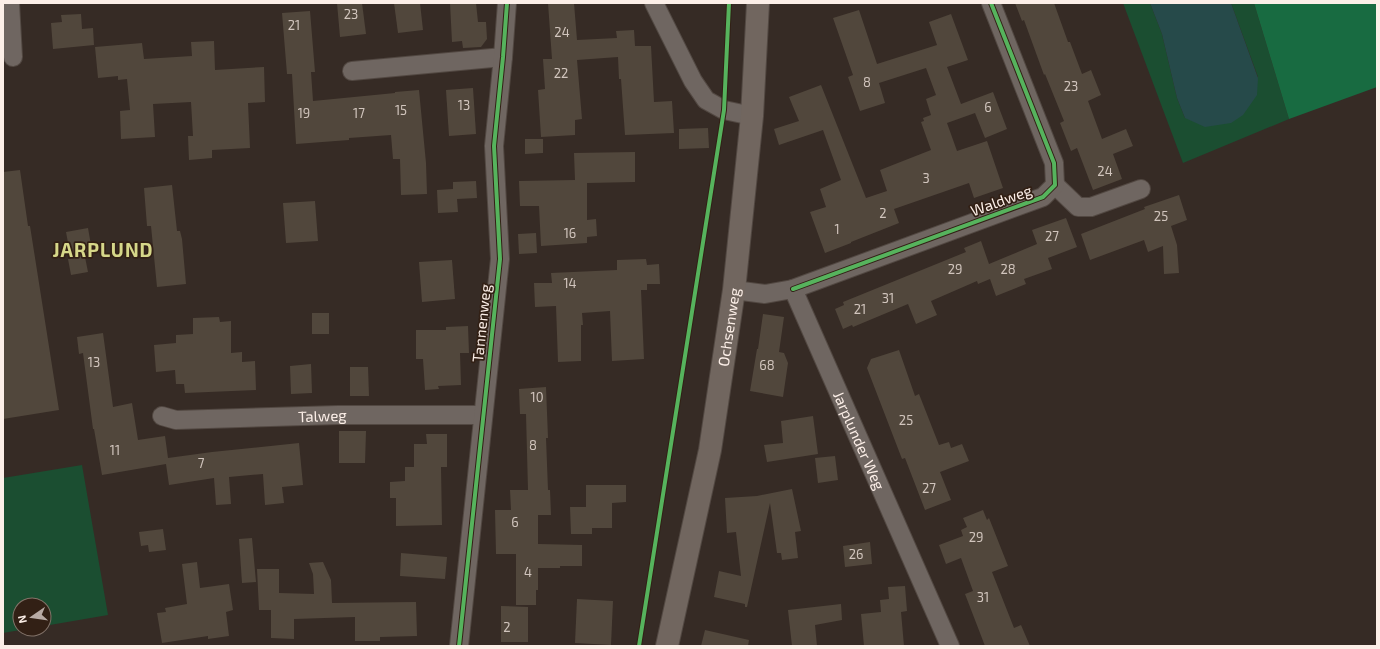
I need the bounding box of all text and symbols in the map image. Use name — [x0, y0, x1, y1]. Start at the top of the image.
house number: 23 — [344, 6, 358, 22]
house number: 21 — [288, 17, 300, 33]
house number: 24 — [554, 24, 570, 40]
house number: 22 — [554, 65, 568, 81]
house number: 8 — [863, 74, 871, 90]
house number: 23 — [1064, 78, 1078, 94]
house number: 13 — [458, 97, 470, 113]
house number: 6 — [984, 99, 992, 115]
house number: 15 — [395, 102, 407, 118]
house number: 19 — [298, 105, 310, 121]
house number: 17 — [353, 105, 365, 121]
house number: 24 — [1097, 163, 1113, 179]
house number: 3 — [922, 170, 930, 186]
street label: Waldweg — [968, 180, 1035, 219]
house number: 2 — [879, 205, 887, 221]
house number: 25 — [1154, 208, 1168, 224]
house number: 1 — [834, 221, 840, 237]
house number: 16 — [564, 225, 576, 241]
house number: 27 — [1045, 228, 1059, 244]
district label: JARPLUND — [52, 238, 154, 261]
house number: 29 — [948, 261, 962, 277]
house number: 28 — [1000, 261, 1016, 277]
house number: 14 — [563, 275, 577, 291]
street label: Tannenweg — [468, 282, 494, 363]
street label: Ochsenweg — [714, 286, 743, 368]
house number: 31 — [882, 290, 894, 306]
house number: 21 — [854, 301, 866, 317]
house number: 13 — [88, 354, 100, 370]
house number: 68 — [759, 357, 775, 373]
street label: Jarplunder Weg — [830, 388, 889, 493]
house number: 10 — [530, 389, 544, 405]
street label: Talweg — [298, 406, 347, 425]
house number: 25 — [899, 412, 913, 428]
house number: 8 — [529, 437, 537, 453]
house number: 11 — [110, 442, 120, 458]
house number: 7 — [198, 455, 205, 471]
house number: 27 — [922, 480, 936, 496]
house number: 6 — [511, 514, 519, 530]
house number: 29 — [969, 529, 983, 545]
house number: 26 — [849, 546, 863, 562]
house number: 4 — [524, 564, 532, 580]
house number: 31 — [977, 589, 989, 605]
north arrow — [12, 597, 52, 637]
text: N — [15, 614, 29, 625]
house number: 2 — [503, 619, 511, 635]

